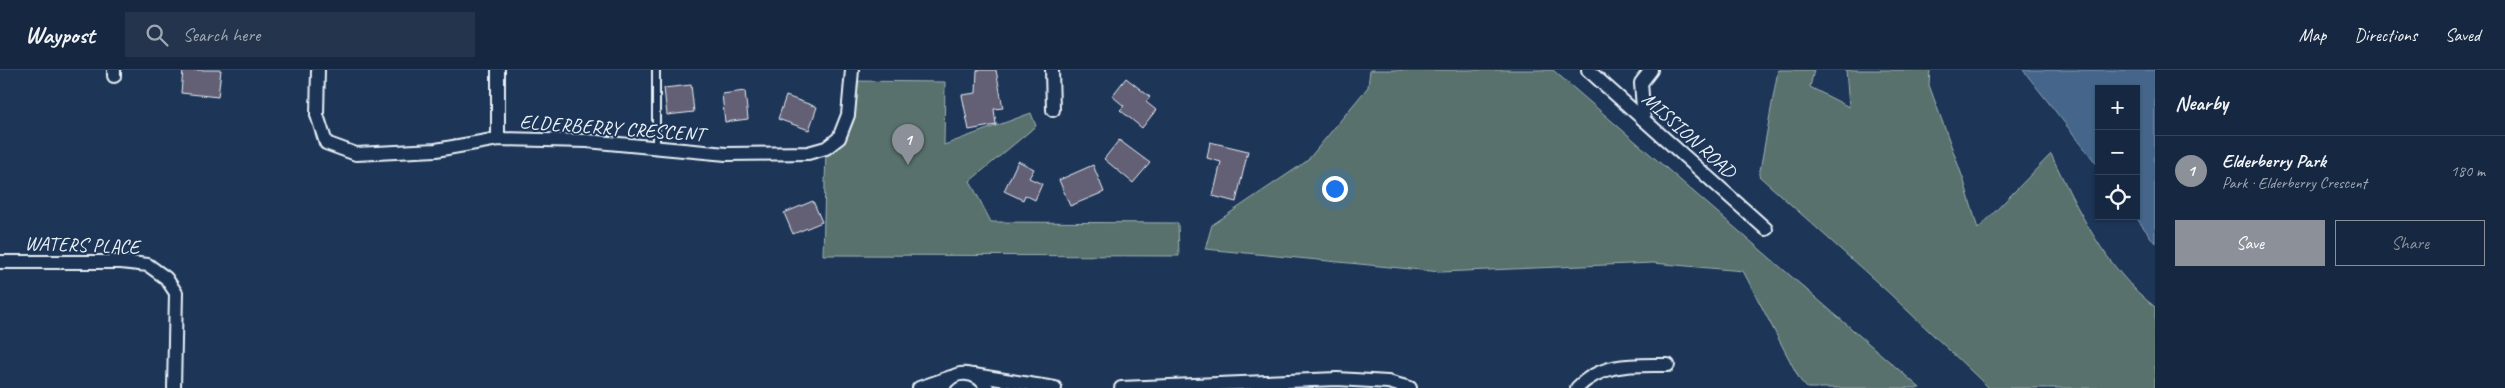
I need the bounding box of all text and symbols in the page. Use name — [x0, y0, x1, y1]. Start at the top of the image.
search box — [125, 12, 475, 57]
text: Waypost — [25, 20, 95, 50]
icon: search — [143, 21, 171, 49]
text: Search here — [183, 23, 260, 47]
text: Map — [2299, 24, 2326, 46]
text: Directions — [2354, 24, 2417, 46]
text: Saved — [2445, 24, 2480, 46]
map controls — [2095, 85, 2140, 220]
button: + — [2095, 85, 2140, 130]
street label: MISSION ROAD — [1637, 86, 1743, 185]
text: Nearby — [2175, 90, 2228, 116]
street label: ELDERBERRY CRESCENT — [519, 109, 709, 147]
pin: 1 — [892, 124, 924, 165]
button: − — [2095, 130, 2140, 175]
text: Elderberry Park — [2222, 149, 2326, 173]
text: 1 — [2187, 161, 2195, 181]
text: 180 m — [2451, 161, 2485, 181]
text: Park · Elderberry Crescent — [2222, 173, 2367, 193]
button: locate — [2095, 175, 2140, 220]
your location — [1322, 176, 1348, 202]
button: Save — [2175, 220, 2325, 266]
button: Share — [2335, 220, 2485, 266]
street label: WATERS PLACE — [24, 231, 142, 260]

